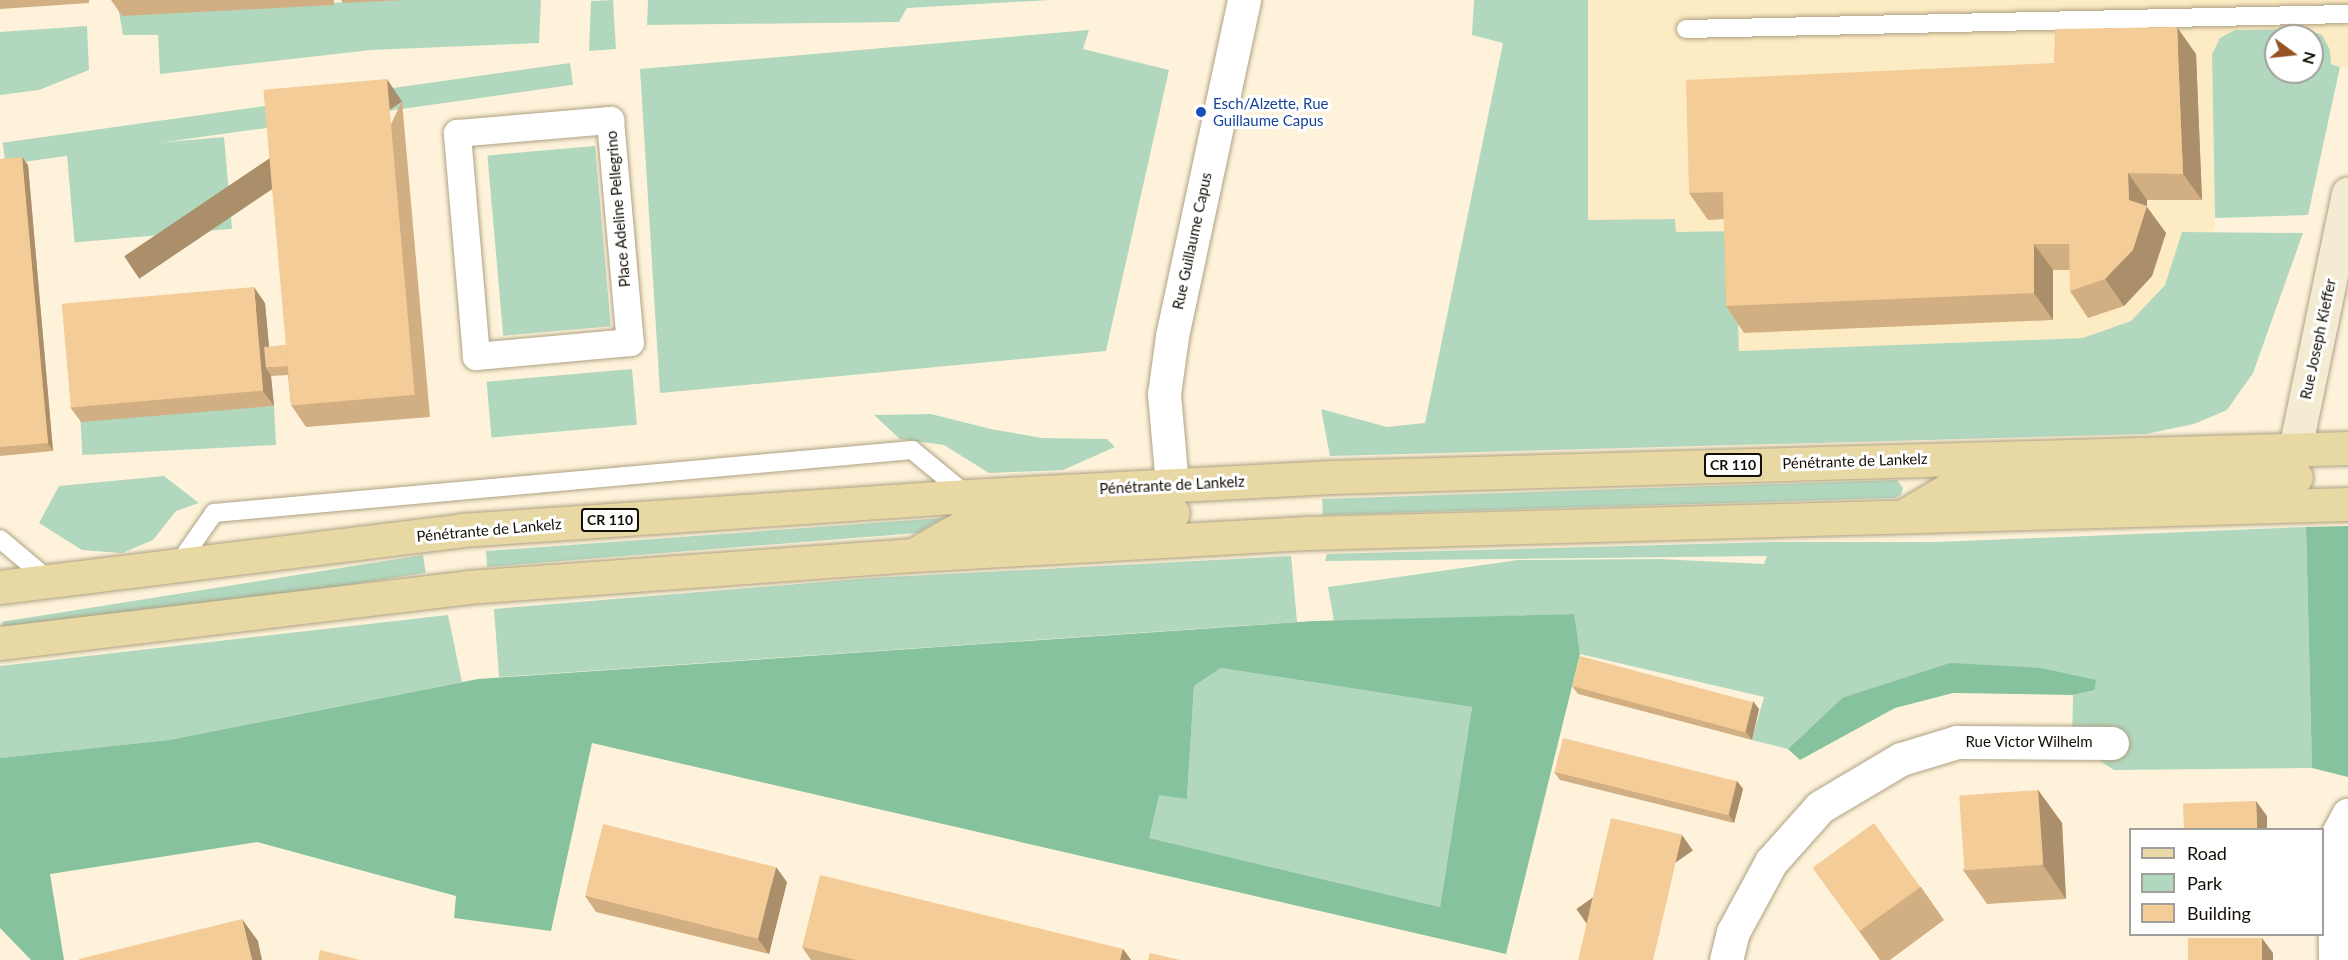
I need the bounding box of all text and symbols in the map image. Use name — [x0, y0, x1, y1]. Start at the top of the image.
north arrow — [2264, 24, 2324, 84]
text: N — [2299, 50, 2321, 67]
place label: Esch/Alzette, Rue Guillaume Capus — [1213, 94, 1328, 129]
marker: Esch/Alzette, Rue Guillaume Capus — [1194, 105, 1208, 119]
street label: Place Adeline Pellegrino — [602, 130, 634, 288]
street label: Rue Guillaume Capus — [1169, 171, 1215, 311]
street label: Rue Joseph Kieffer — [2296, 277, 2340, 401]
street label: Pénétrante de Lankelz — [1782, 449, 1928, 473]
road number: CR 110 — [1703, 454, 1763, 476]
street label: Pénétrante de Lankelz — [1099, 472, 1245, 498]
road number: CR 110 — [580, 509, 640, 531]
street label: Pénétrante de Lankelz — [416, 515, 562, 545]
street label: Rue Victor Wilhelm — [1965, 733, 2093, 751]
legend — [2129, 828, 2324, 936]
text: Road — [2187, 842, 2227, 864]
text: Park — [2187, 872, 2222, 894]
text: Building — [2187, 902, 2251, 924]

